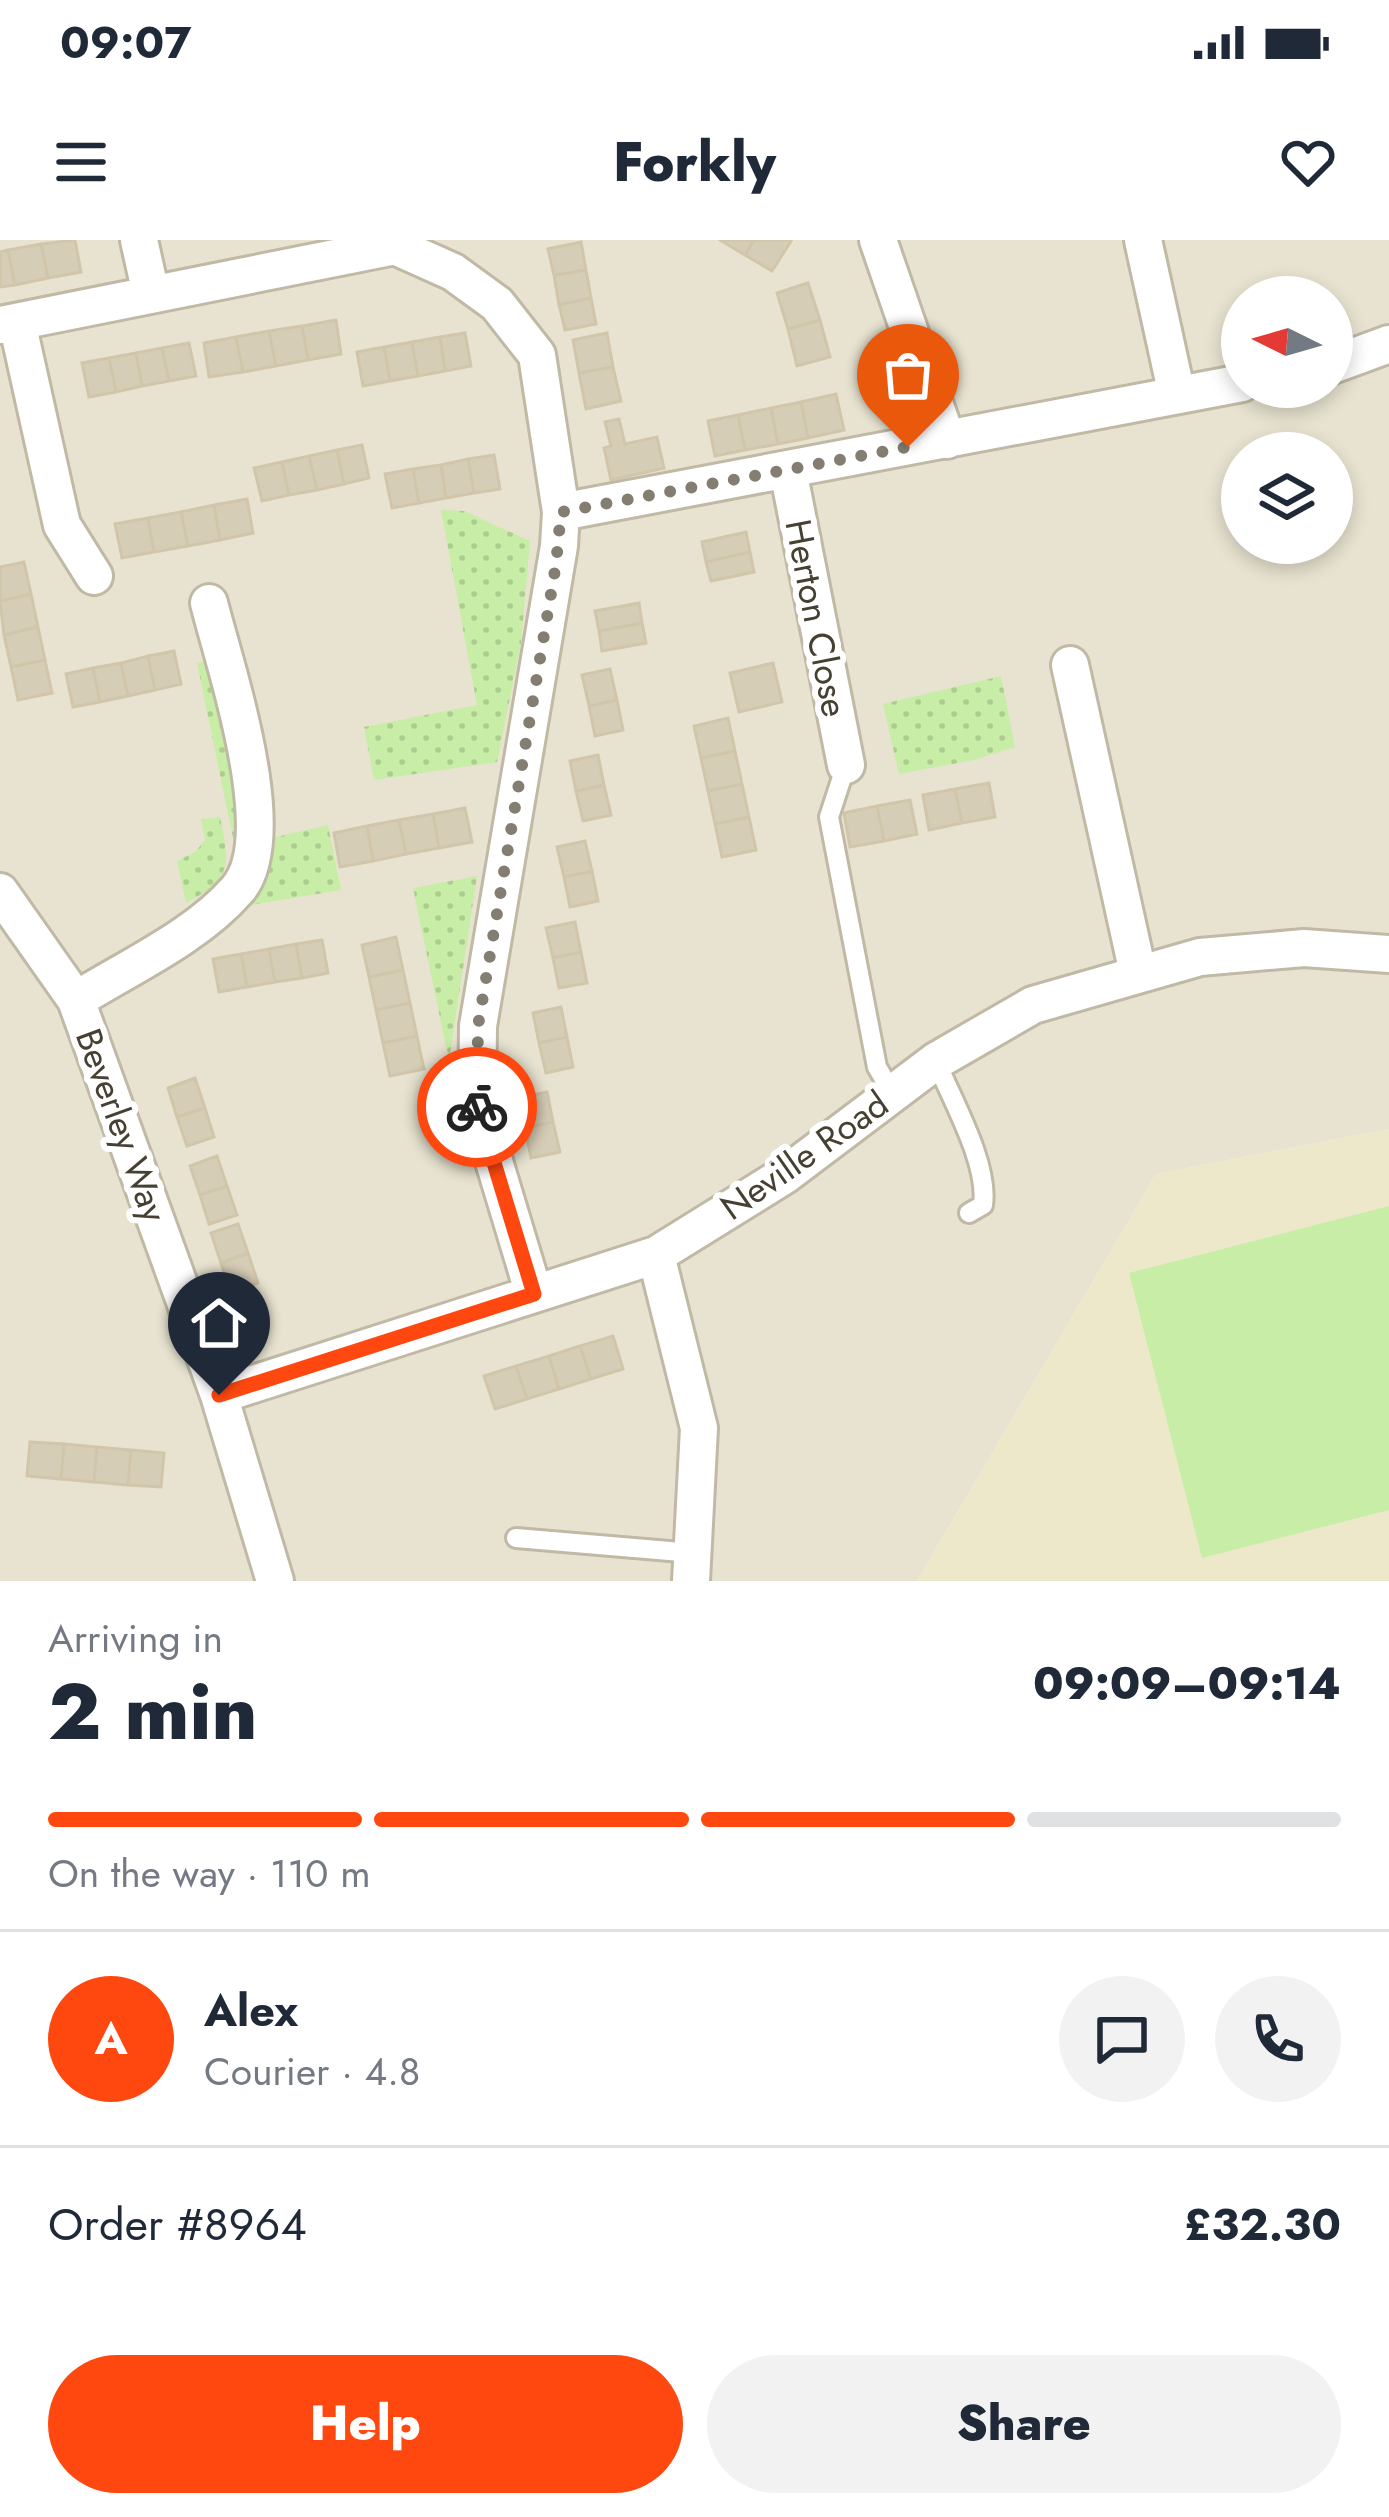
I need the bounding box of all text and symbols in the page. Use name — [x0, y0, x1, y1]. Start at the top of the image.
text: 09:07 — [60, 10, 191, 75]
text: Forkly — [613, 123, 776, 201]
icon: menu — [48, 129, 114, 195]
icon: heart — [1275, 129, 1341, 195]
north arrow — [1221, 276, 1353, 408]
map controls — [1221, 276, 1353, 564]
pin — [857, 324, 959, 447]
icon: bag — [875, 342, 941, 408]
button: layers — [1221, 432, 1353, 564]
street label: Herton Close — [772, 515, 862, 721]
street label: Beverley Way — [63, 1021, 181, 1229]
courier — [417, 1047, 537, 1167]
icon: bike — [444, 1074, 510, 1140]
street label: Neville Road — [709, 1078, 899, 1232]
pin — [168, 1272, 270, 1395]
icon: home — [186, 1290, 252, 1356]
text: Arriving in — [48, 1610, 223, 1667]
text: 09:09–09:14 — [1033, 1651, 1341, 1716]
text: 2 min — [48, 1656, 257, 1768]
text: On the way · 110 m — [48, 1845, 371, 1902]
button: chat — [1059, 1976, 1185, 2102]
button: phone — [1215, 1976, 1341, 2102]
text: Alex — [204, 1978, 298, 2043]
text: A — [94, 2006, 128, 2071]
text: Courier · 4.8 — [204, 2043, 420, 2100]
text: Order #8964 — [48, 2192, 307, 2257]
text: £32.30 — [1184, 2192, 1341, 2257]
button: Help — [48, 2355, 683, 2493]
button: Share — [707, 2355, 1341, 2493]

